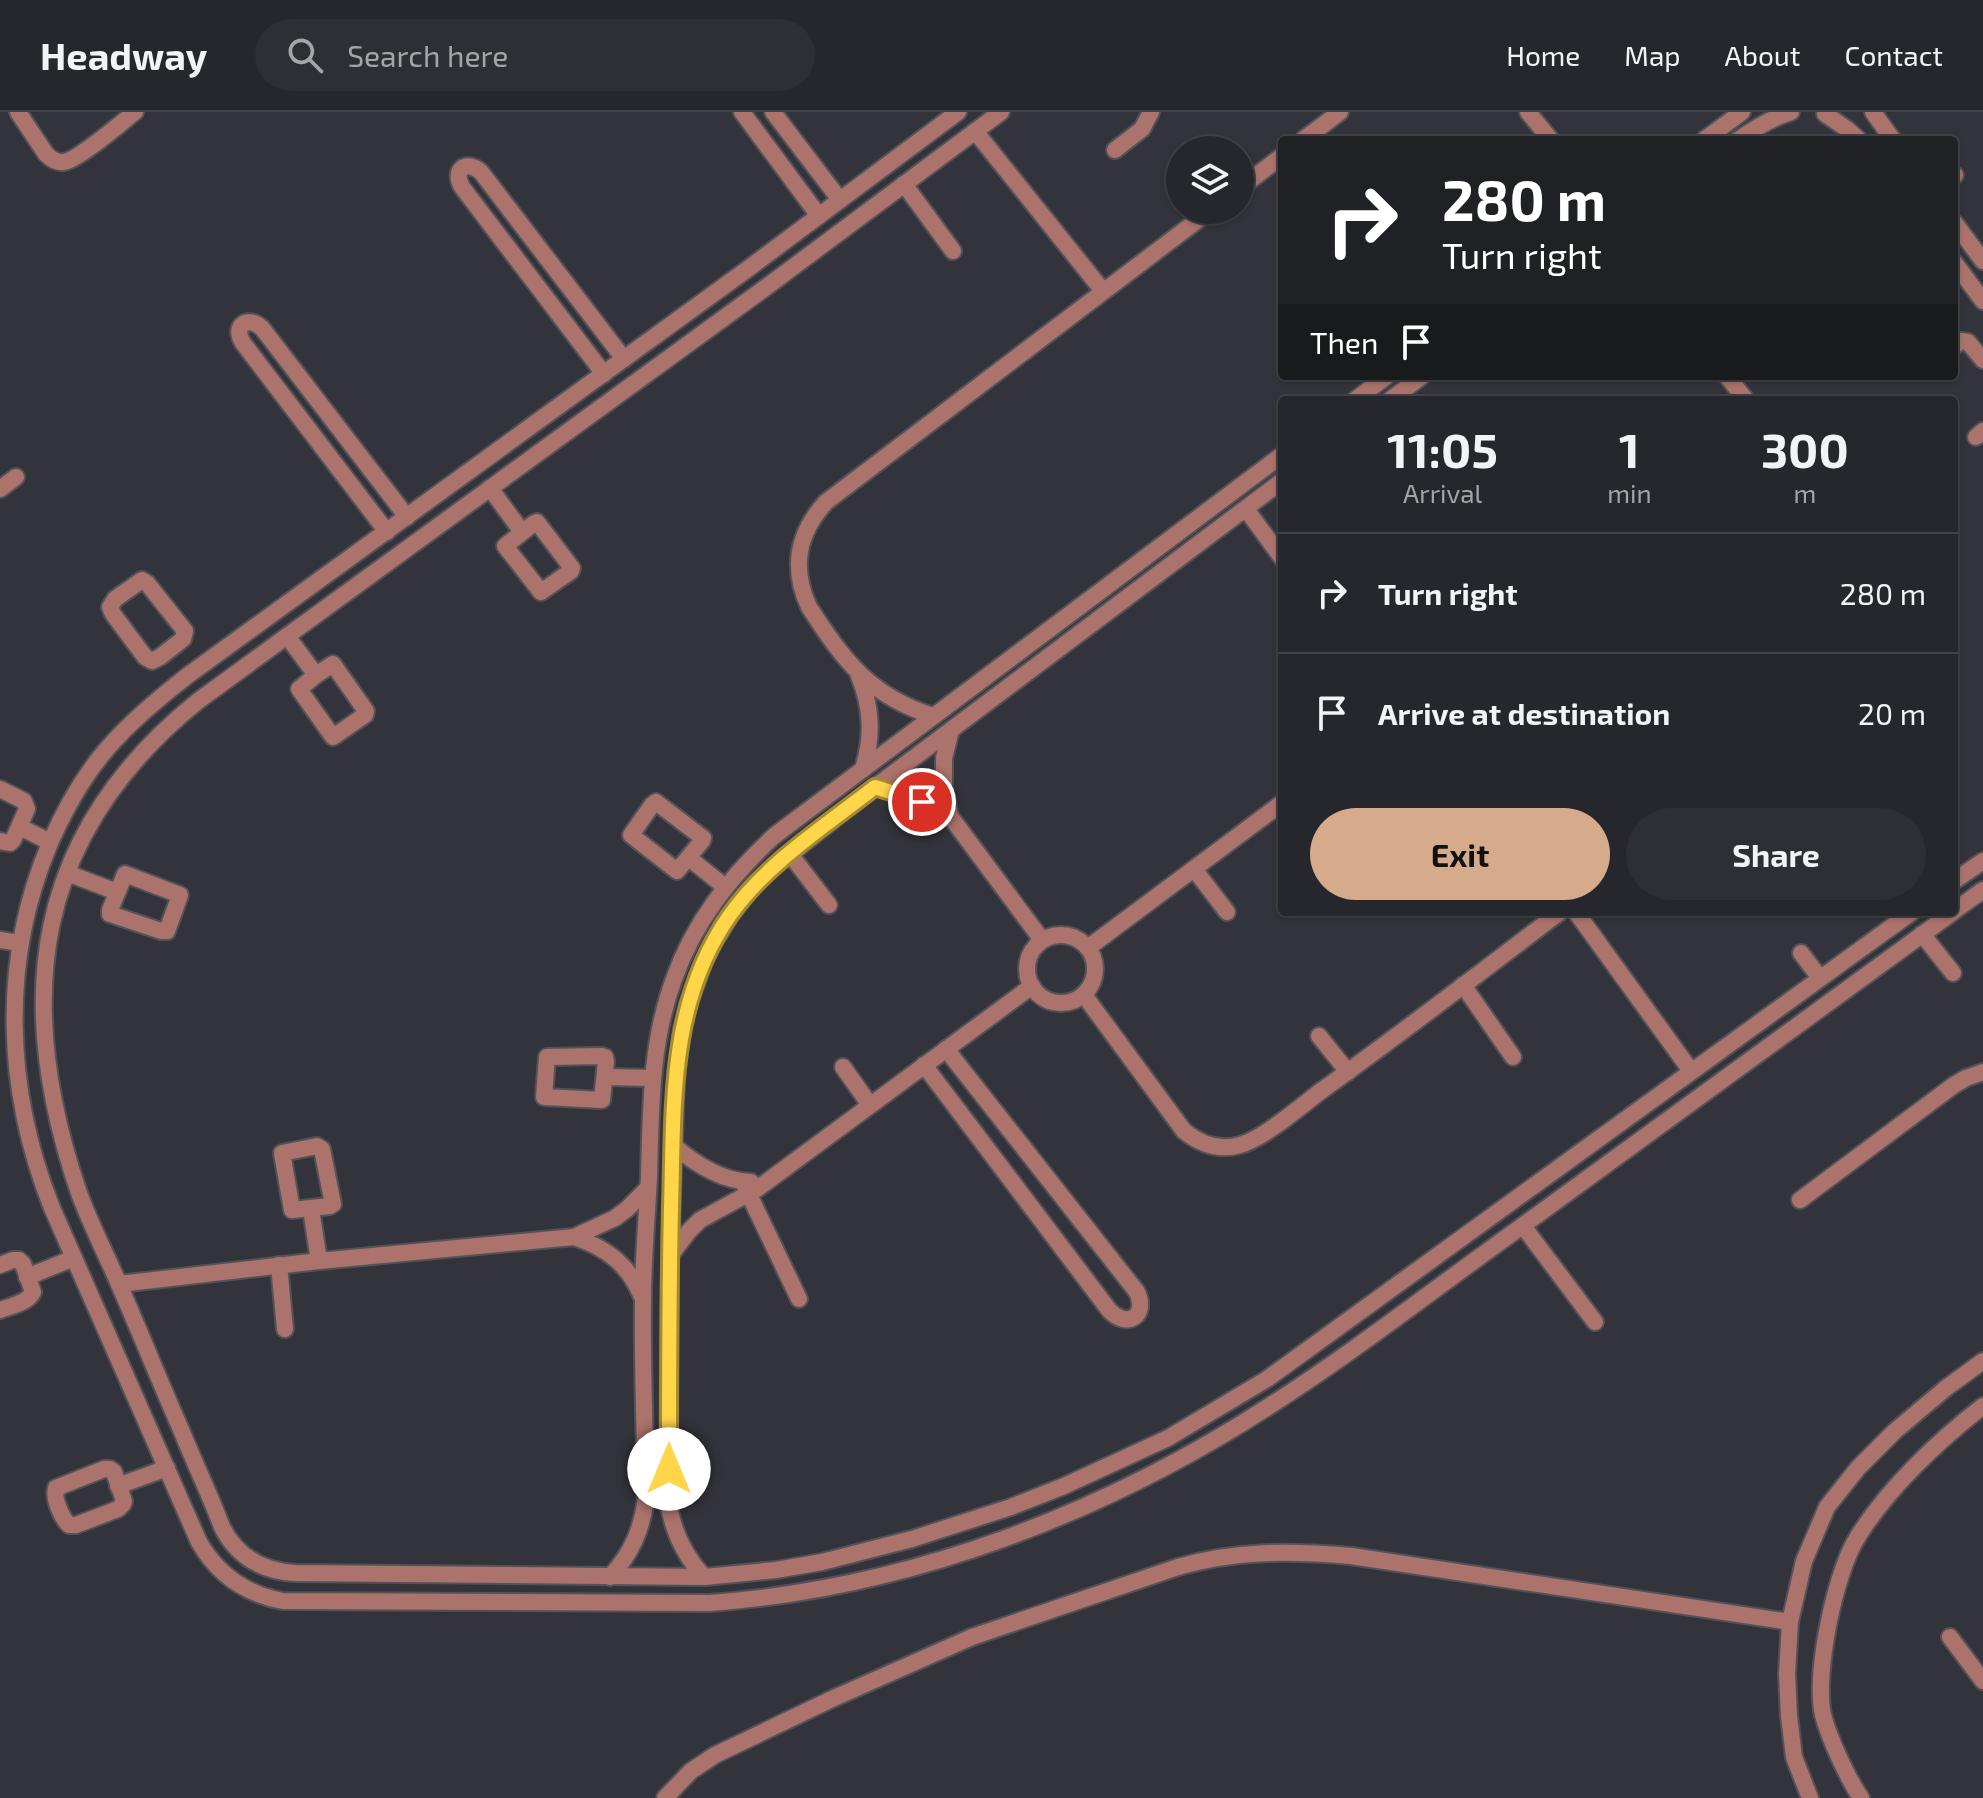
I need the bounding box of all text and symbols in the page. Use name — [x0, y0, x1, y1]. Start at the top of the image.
search box — [255, 19, 815, 91]
text: Headway — [40, 32, 207, 78]
icon: search — [283, 33, 327, 77]
text: Search here — [347, 37, 508, 73]
text: Home — [1506, 38, 1580, 72]
text: Map — [1624, 38, 1681, 72]
text: About — [1725, 38, 1800, 72]
text: Contact — [1844, 38, 1943, 72]
map controls — [1166, 136, 1254, 224]
button: layers — [1166, 136, 1254, 224]
text: 280 m — [1442, 165, 1606, 232]
icon: right — [1310, 168, 1414, 272]
text: Turn right — [1442, 233, 1602, 276]
icon: arrive — [1394, 320, 1438, 364]
text: Then — [1310, 324, 1378, 360]
text: 11:05 — [1387, 420, 1498, 478]
text: 1 — [1619, 420, 1640, 478]
text: 300 — [1761, 420, 1849, 478]
text: Arrival — [1403, 477, 1482, 508]
text: min — [1607, 477, 1652, 508]
text: m — [1793, 477, 1816, 508]
icon: right — [1310, 571, 1354, 615]
text: Turn right — [1378, 575, 1518, 611]
text: 280 m — [1840, 575, 1926, 611]
icon: arrive — [1310, 691, 1354, 735]
text: Arrive at destination — [1378, 695, 1670, 731]
text: 20 m — [1858, 695, 1926, 731]
pin — [888, 768, 956, 836]
icon: arrive — [900, 780, 944, 824]
button: Exit — [1310, 808, 1610, 900]
button: Share — [1626, 808, 1926, 900]
position arrow — [627, 1427, 711, 1511]

